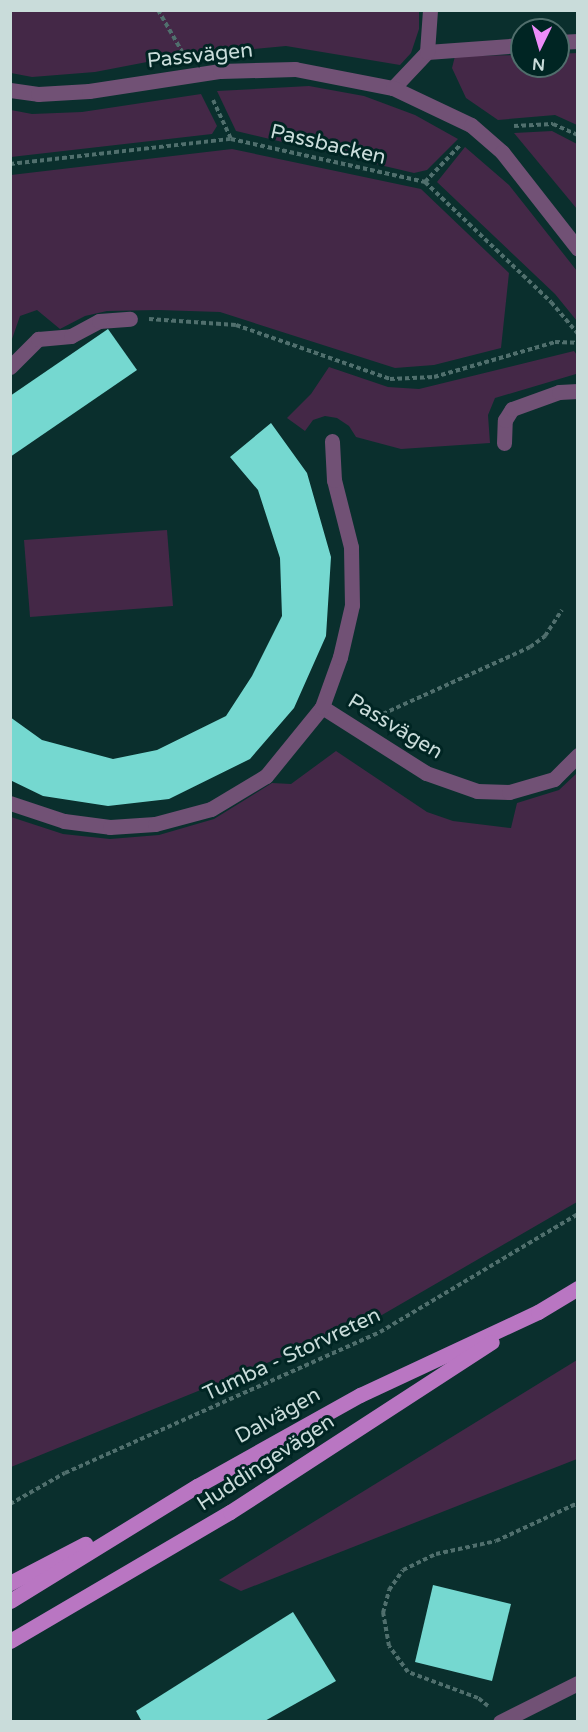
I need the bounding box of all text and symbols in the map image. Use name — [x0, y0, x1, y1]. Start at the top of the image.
north arrow — [510, 18, 570, 78]
street label: Passvägen — [146, 38, 254, 74]
text: N — [531, 53, 546, 74]
street label: Passbacken — [268, 119, 388, 171]
street label: Passvägen — [343, 689, 447, 765]
street label: Tumba - Storvreten — [199, 1303, 385, 1407]
street label: Dalvägen — [231, 1382, 325, 1450]
street label: Huddingevägen — [193, 1409, 339, 1517]

